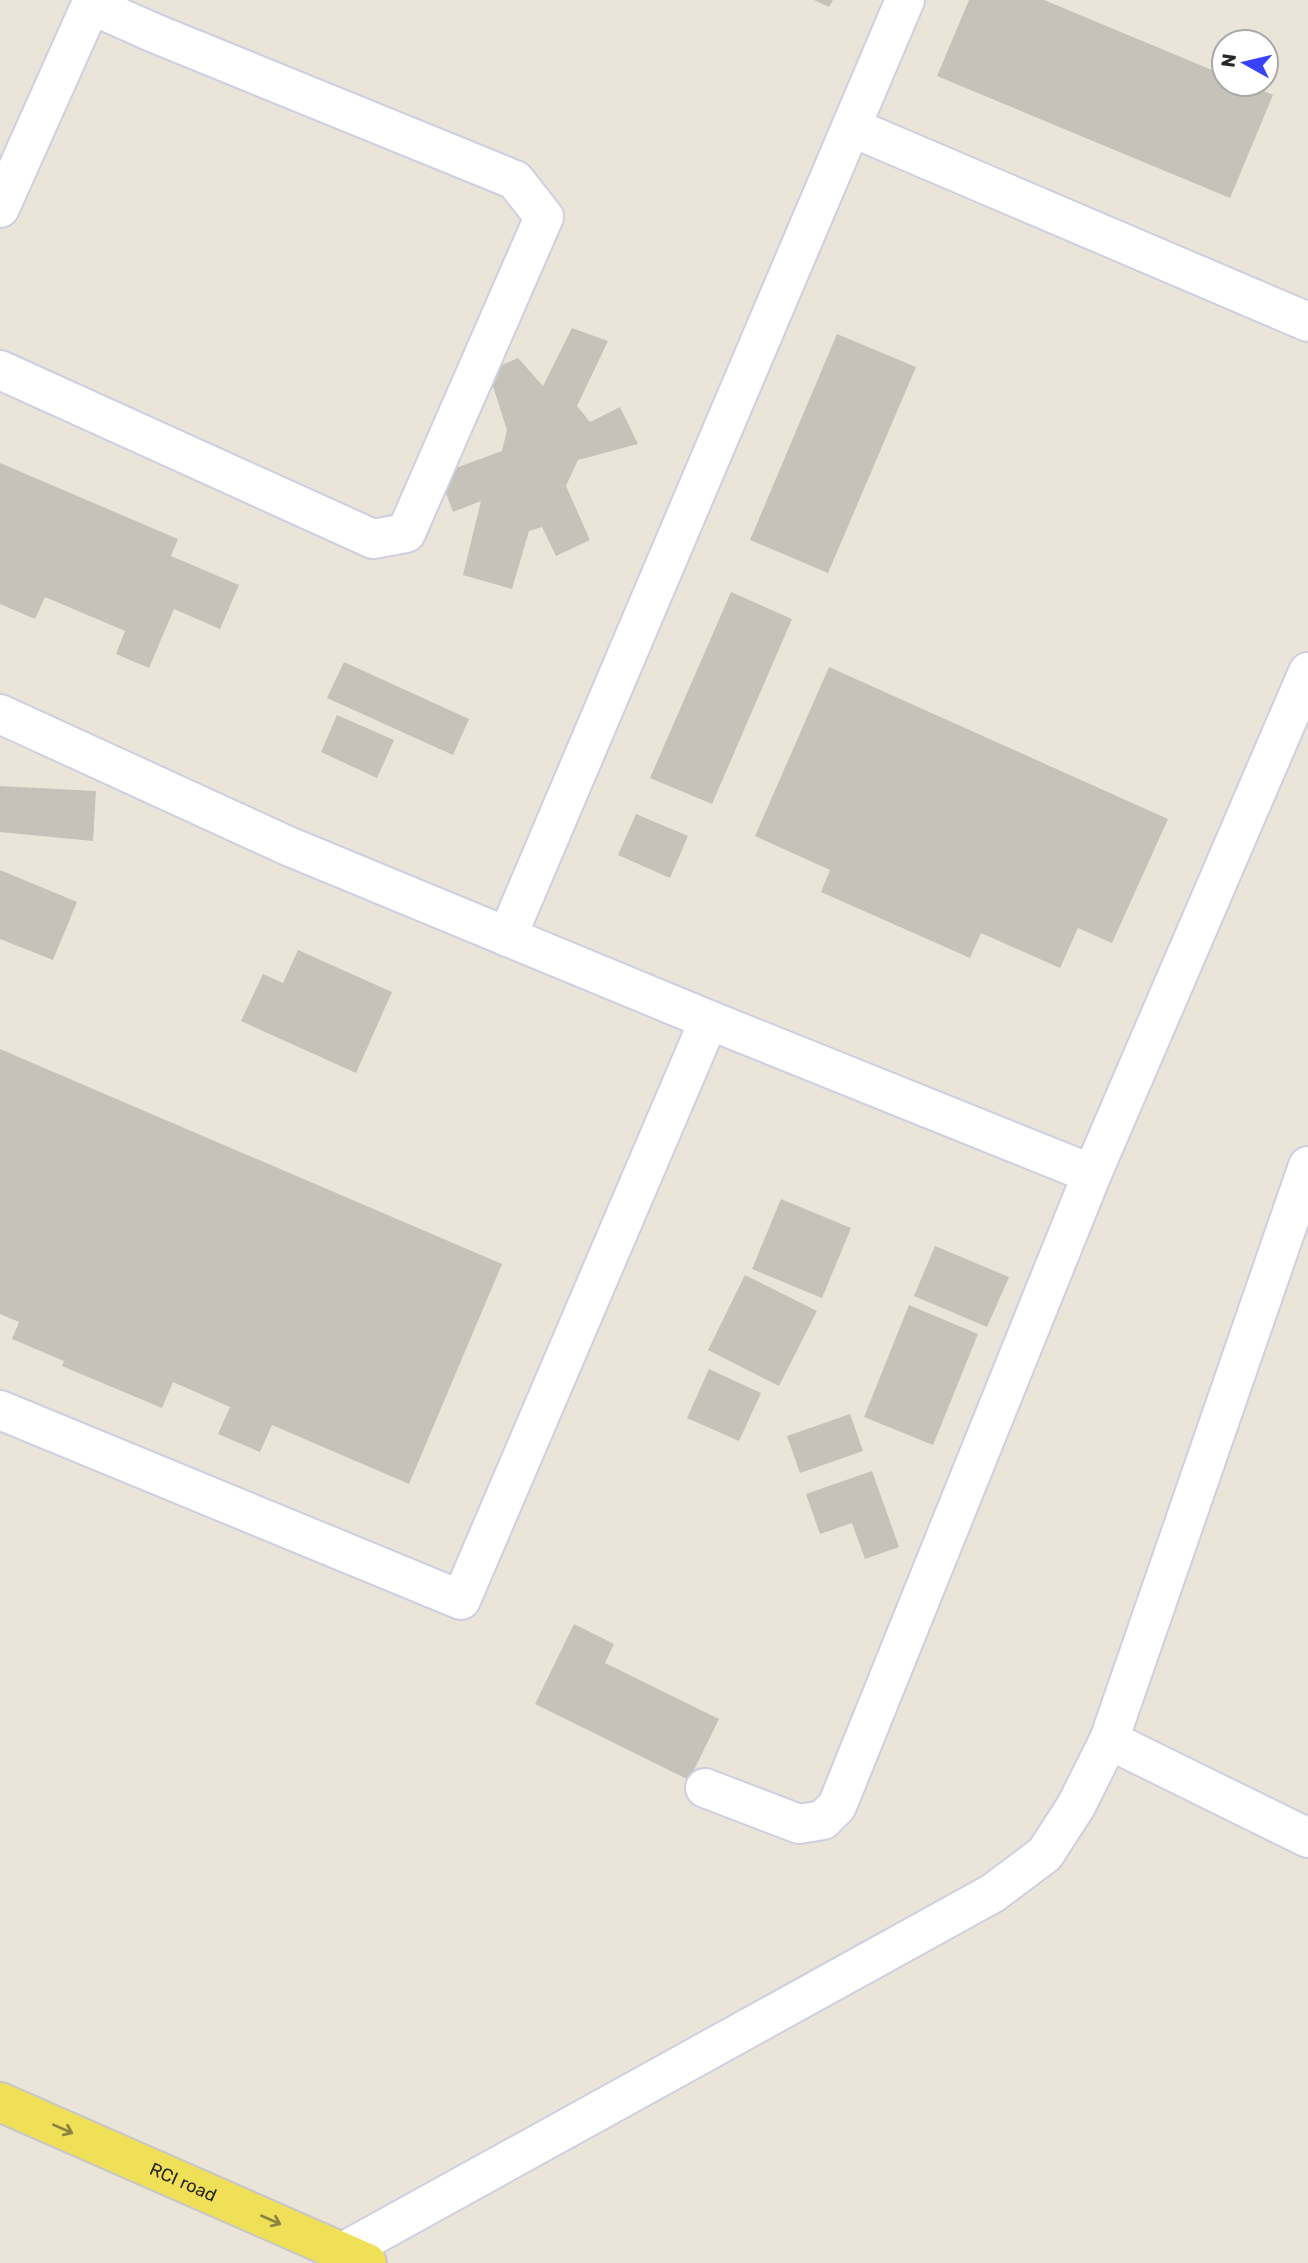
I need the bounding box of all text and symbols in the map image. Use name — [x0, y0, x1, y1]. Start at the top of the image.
north arrow — [1210, 28, 1280, 98]
text: N — [1216, 52, 1241, 69]
one-way arrow — [51, 2123, 73, 2136]
street label: RCI road — [146, 2158, 220, 2207]
one-way arrow — [260, 2214, 281, 2227]

